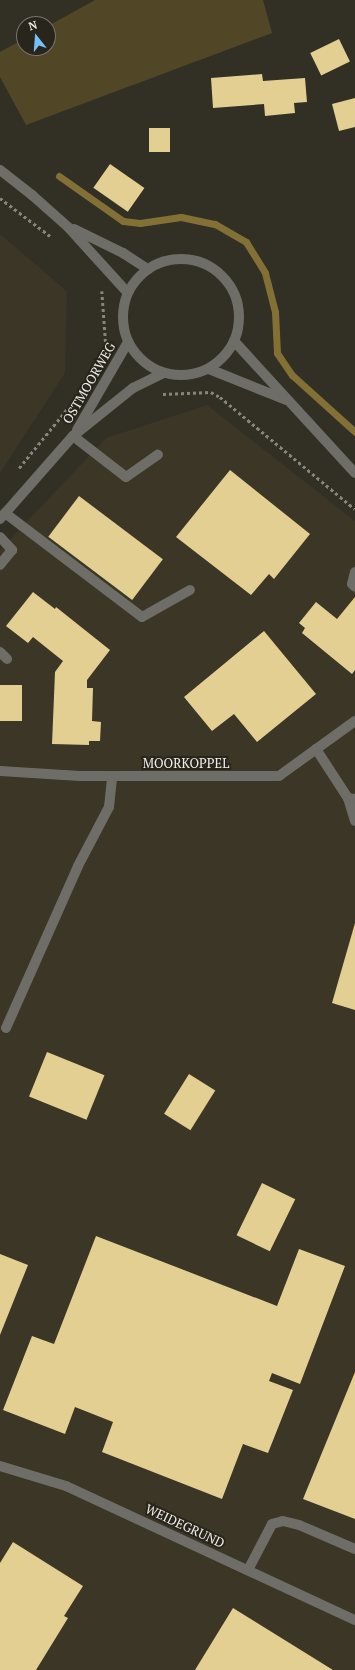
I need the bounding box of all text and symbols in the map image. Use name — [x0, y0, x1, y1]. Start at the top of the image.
north arrow — [16, 16, 56, 56]
text: N — [27, 18, 39, 33]
street label: OSTMOORWEG — [59, 340, 119, 426]
street label: MOORKOPPEL — [143, 755, 229, 771]
street label: WEIDEGRUND — [143, 1501, 227, 1551]

